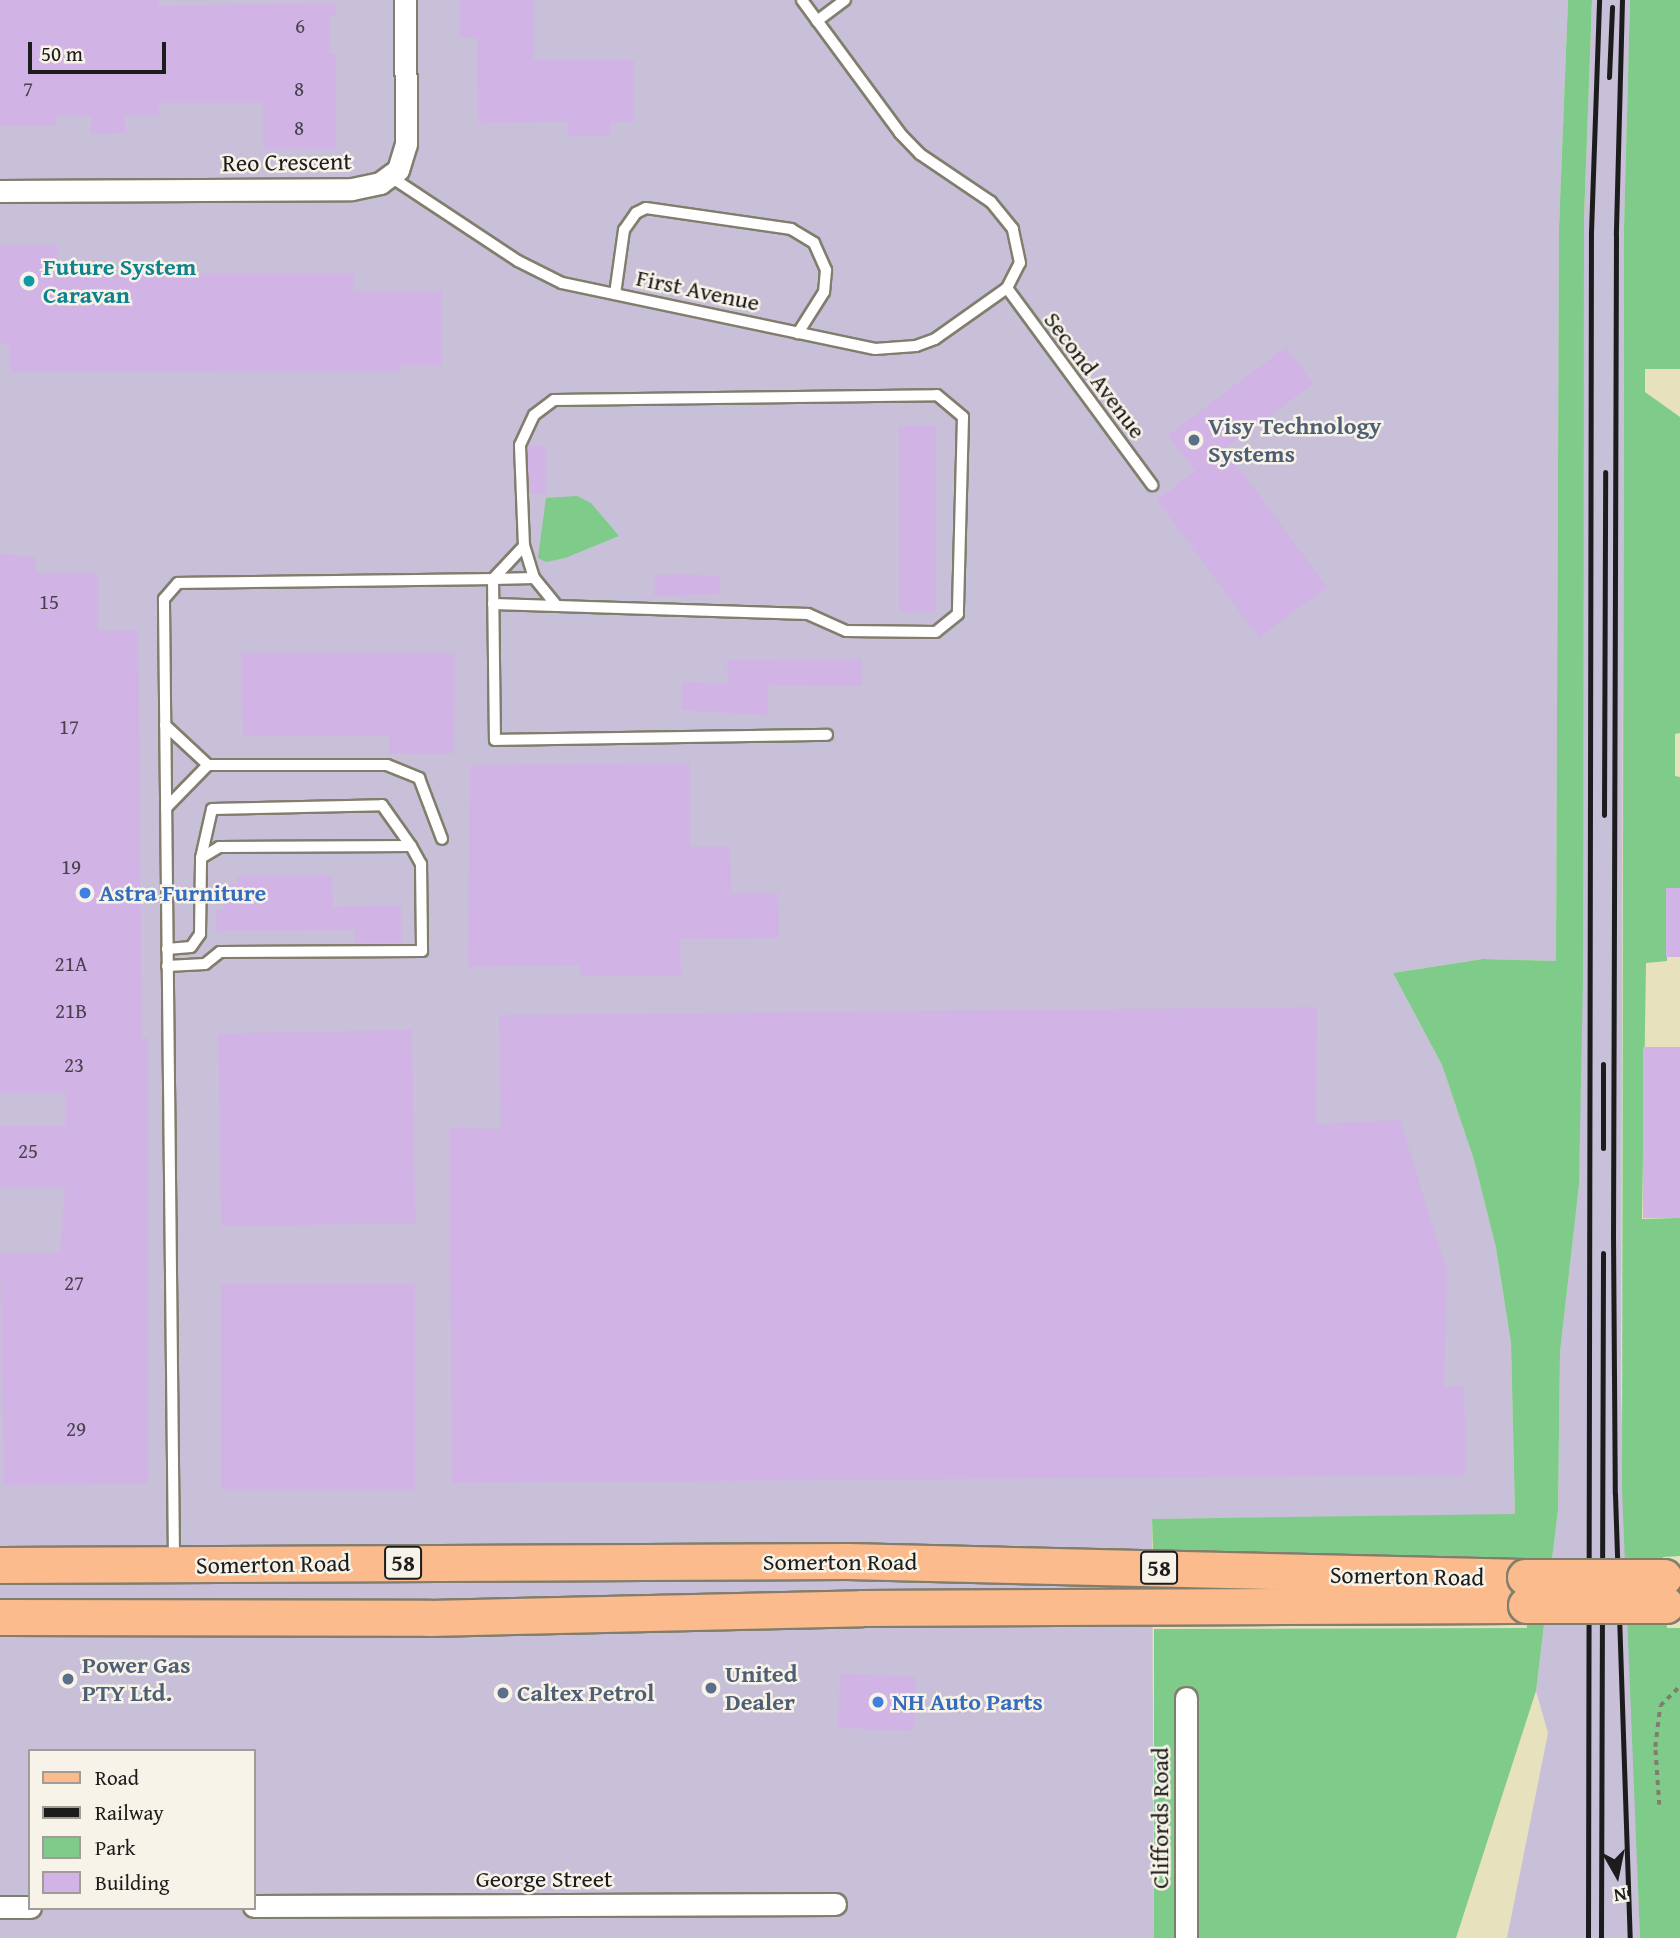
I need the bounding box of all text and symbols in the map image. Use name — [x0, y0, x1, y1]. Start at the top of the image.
house number: 6 — [295, 13, 305, 39]
scale bar — [32, 28, 170, 72]
text: 50 m — [41, 38, 83, 69]
house number: 7 — [23, 76, 33, 102]
house number: 8 — [294, 76, 304, 102]
house number: 8 — [294, 115, 304, 141]
street label: Reo Crescent — [222, 146, 352, 178]
place label: Future System Caravan — [43, 253, 196, 309]
street label: First Avenue — [634, 263, 762, 317]
marker: Future System Caravan — [21, 273, 37, 289]
street label: Second Avenue — [1038, 306, 1152, 444]
place label: Visy Technology Systems — [1208, 412, 1381, 468]
marker: Visy Technology Systems — [1186, 432, 1202, 448]
house number: 15 — [39, 589, 59, 615]
house number: 17 — [59, 714, 79, 740]
house number: 19 — [61, 854, 81, 880]
place label: Astra Furniture — [99, 879, 266, 907]
marker: Astra Furniture — [77, 885, 93, 901]
house number: 21A — [55, 951, 87, 977]
house number: 21B — [55, 998, 87, 1024]
house number: 23 — [64, 1052, 84, 1078]
house number: 25 — [18, 1138, 38, 1164]
house number: 27 — [64, 1270, 84, 1296]
house number: 29 — [66, 1416, 86, 1442]
road number: 58 — [384, 1544, 422, 1582]
street label: Somerton Road — [196, 1548, 350, 1580]
street label: Somerton Road — [763, 1548, 917, 1576]
road number: 58 — [1140, 1548, 1178, 1588]
street label: Somerton Road — [1330, 1560, 1484, 1592]
place label: Power Gas PTY Ltd. — [82, 1651, 190, 1707]
place label: United Dealer — [725, 1660, 797, 1716]
marker: Power Gas PTY Ltd. — [60, 1671, 76, 1687]
place label: Caltex Petrol — [517, 1679, 654, 1707]
marker: United Dealer — [703, 1680, 719, 1696]
marker: Caltex Petrol — [495, 1685, 511, 1701]
place label: NH Auto Parts — [892, 1688, 1043, 1716]
marker: NH Auto Parts — [870, 1694, 886, 1710]
street label: Cliffords Road — [1146, 1747, 1174, 1889]
legend — [28, 1749, 256, 1910]
text: Road — [95, 1762, 139, 1793]
text: Railway — [95, 1797, 164, 1828]
text: Park — [95, 1832, 136, 1863]
north arrow — [1582, 1840, 1652, 1910]
street label: George Street — [476, 1865, 612, 1893]
text: Building — [95, 1867, 169, 1898]
text: N — [1612, 1881, 1629, 1911]

